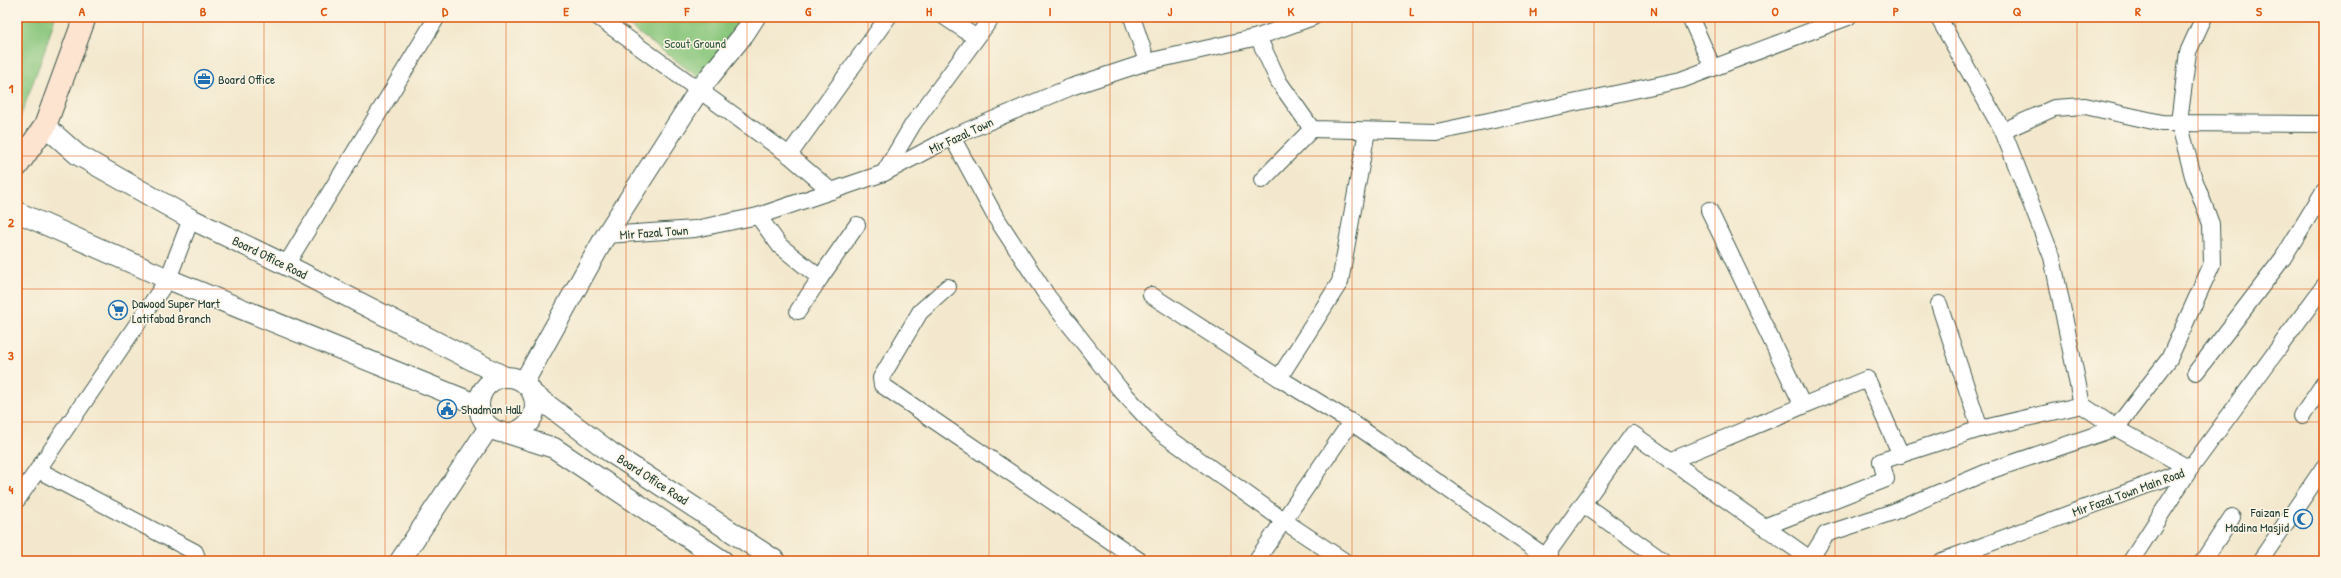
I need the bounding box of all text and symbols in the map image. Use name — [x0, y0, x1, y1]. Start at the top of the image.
text: A — [79, 2, 86, 20]
text: B — [200, 2, 207, 20]
text: C — [320, 2, 328, 20]
text: D — [442, 2, 449, 20]
text: E — [563, 2, 569, 20]
text: F — [684, 2, 691, 20]
text: G — [805, 2, 812, 20]
text: H — [926, 2, 932, 20]
text: I — [1048, 2, 1052, 20]
text: J — [1168, 2, 1173, 20]
text: K — [1288, 2, 1295, 20]
text: L — [1410, 2, 1415, 20]
text: M — [1529, 2, 1537, 20]
text: N — [1651, 2, 1658, 20]
text: O — [1771, 2, 1779, 20]
text: P — [1893, 2, 1899, 20]
text: Q — [2013, 2, 2022, 20]
text: R — [2135, 2, 2141, 20]
text: S — [2256, 2, 2262, 20]
park label: Scout Ground — [664, 34, 726, 52]
office icon: Board Office — [193, 68, 215, 90]
place label: Board Office — [218, 70, 275, 88]
text: 1 — [9, 79, 14, 97]
street label: Mir Fazal Town — [926, 112, 996, 158]
text: 2 — [8, 213, 15, 231]
street label: Mir Fazal Town — [619, 221, 689, 243]
street label: Board Office Road — [229, 231, 311, 283]
place label: Dawood Super Mart Latifabad Branch — [132, 294, 221, 327]
supermarket icon: Dawood Super Mart Latifabad Branch — [107, 299, 129, 321]
text: 3 — [8, 346, 14, 364]
public building icon: Shadman Hall — [436, 398, 458, 420]
place label: Shadman Hall — [461, 400, 523, 418]
street label: Board Office Road — [614, 449, 692, 509]
street label: Mir Fazal Town Main Road — [2070, 463, 2186, 521]
text: 4 — [9, 480, 14, 498]
place label: Faizan E Madina Masjid — [2225, 503, 2289, 536]
mosque icon: Faizan E Madina Masjid — [2292, 508, 2314, 530]

